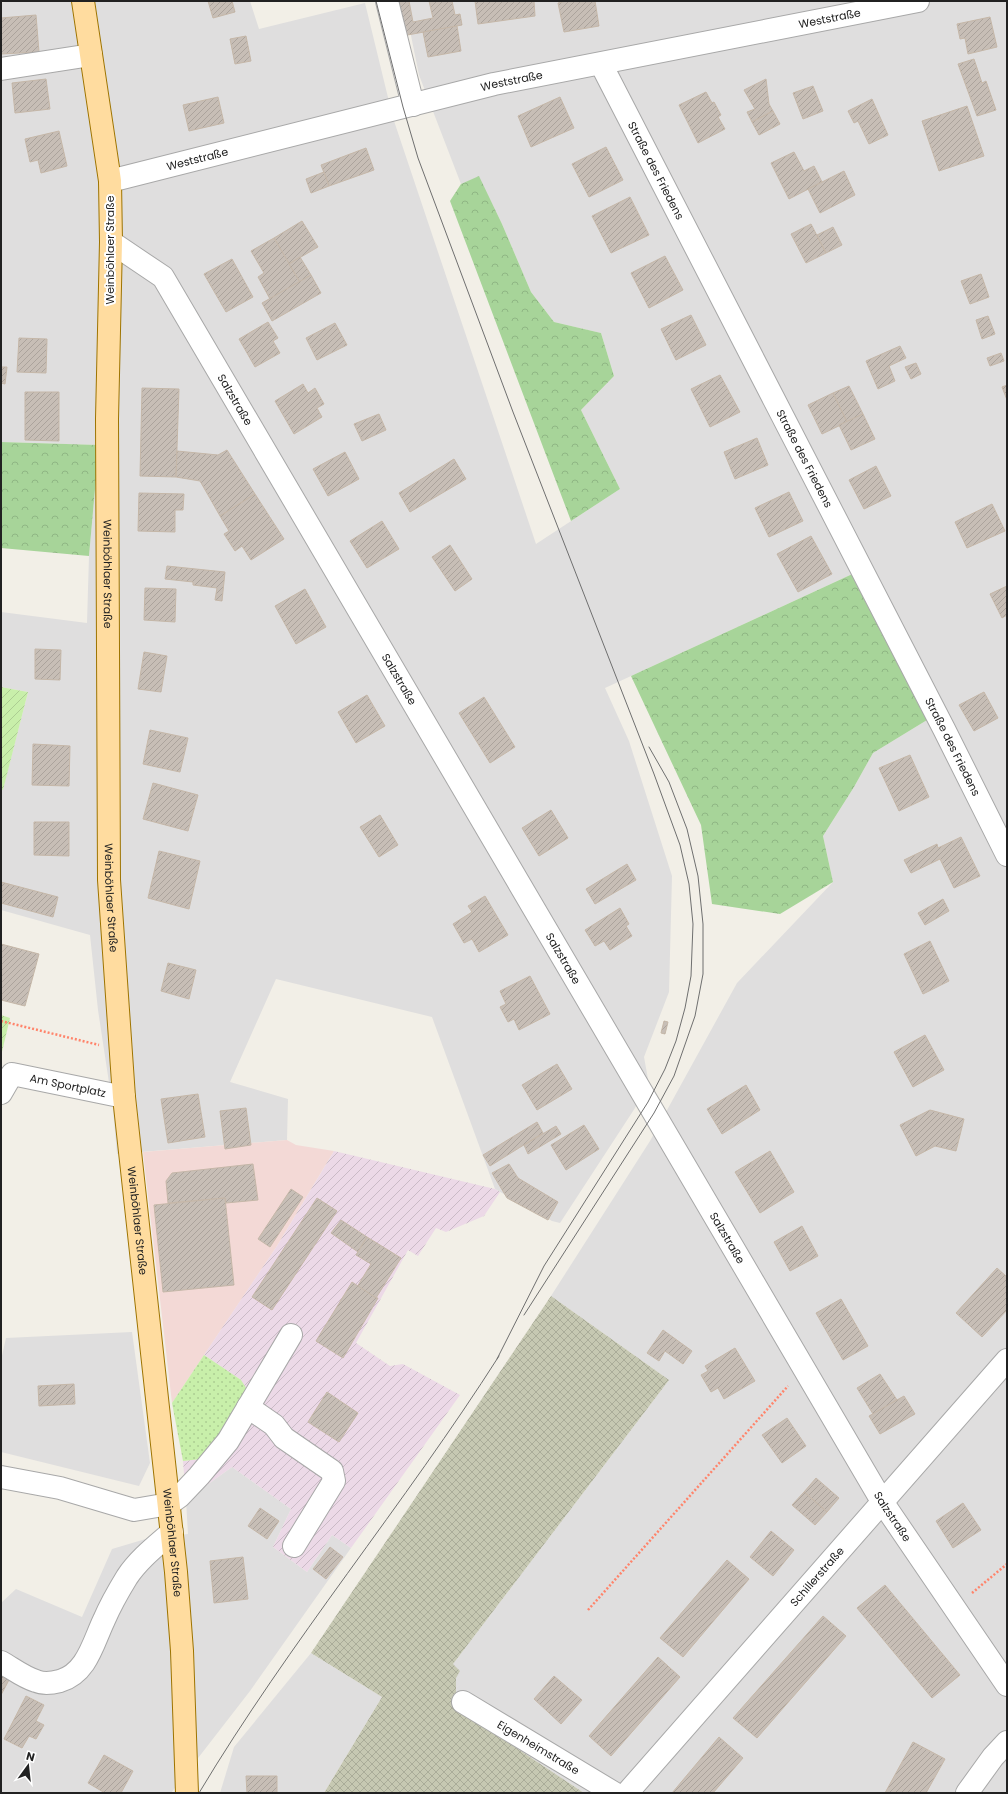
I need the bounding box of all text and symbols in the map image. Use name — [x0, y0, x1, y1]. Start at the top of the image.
street label: Weststraße — [797, 4, 862, 32]
street label: Weststraße — [479, 67, 544, 95]
street label: Straße des Friedens — [624, 119, 688, 223]
street label: Weststraße — [165, 143, 230, 174]
street label: Weinböhlaer Straße — [102, 195, 118, 305]
street label: Salzstraße — [214, 371, 257, 429]
street label: Straße des Friedens — [773, 407, 837, 511]
street label: Weinböhlaer Straße — [99, 519, 116, 629]
street label: Salzstraße — [378, 650, 421, 708]
street label: Straße des Friedens — [921, 695, 984, 799]
street label: Weinböhlaer Straße — [101, 843, 122, 953]
street label: Salzstraße — [542, 930, 585, 987]
street label: Am Sportplatz — [28, 1070, 107, 1101]
street label: Weinböhlaer Straße — [124, 1165, 151, 1276]
street label: Salzstraße — [706, 1209, 749, 1267]
street label: Weinböhlaer Straße — [159, 1488, 186, 1598]
street label: Salzstraße — [870, 1489, 915, 1545]
street label: Schillerstraße — [786, 1543, 848, 1610]
street label: Eigenheimstraße — [494, 1717, 583, 1778]
north arrow — [8, 1746, 48, 1786]
text: N — [25, 1748, 37, 1765]

